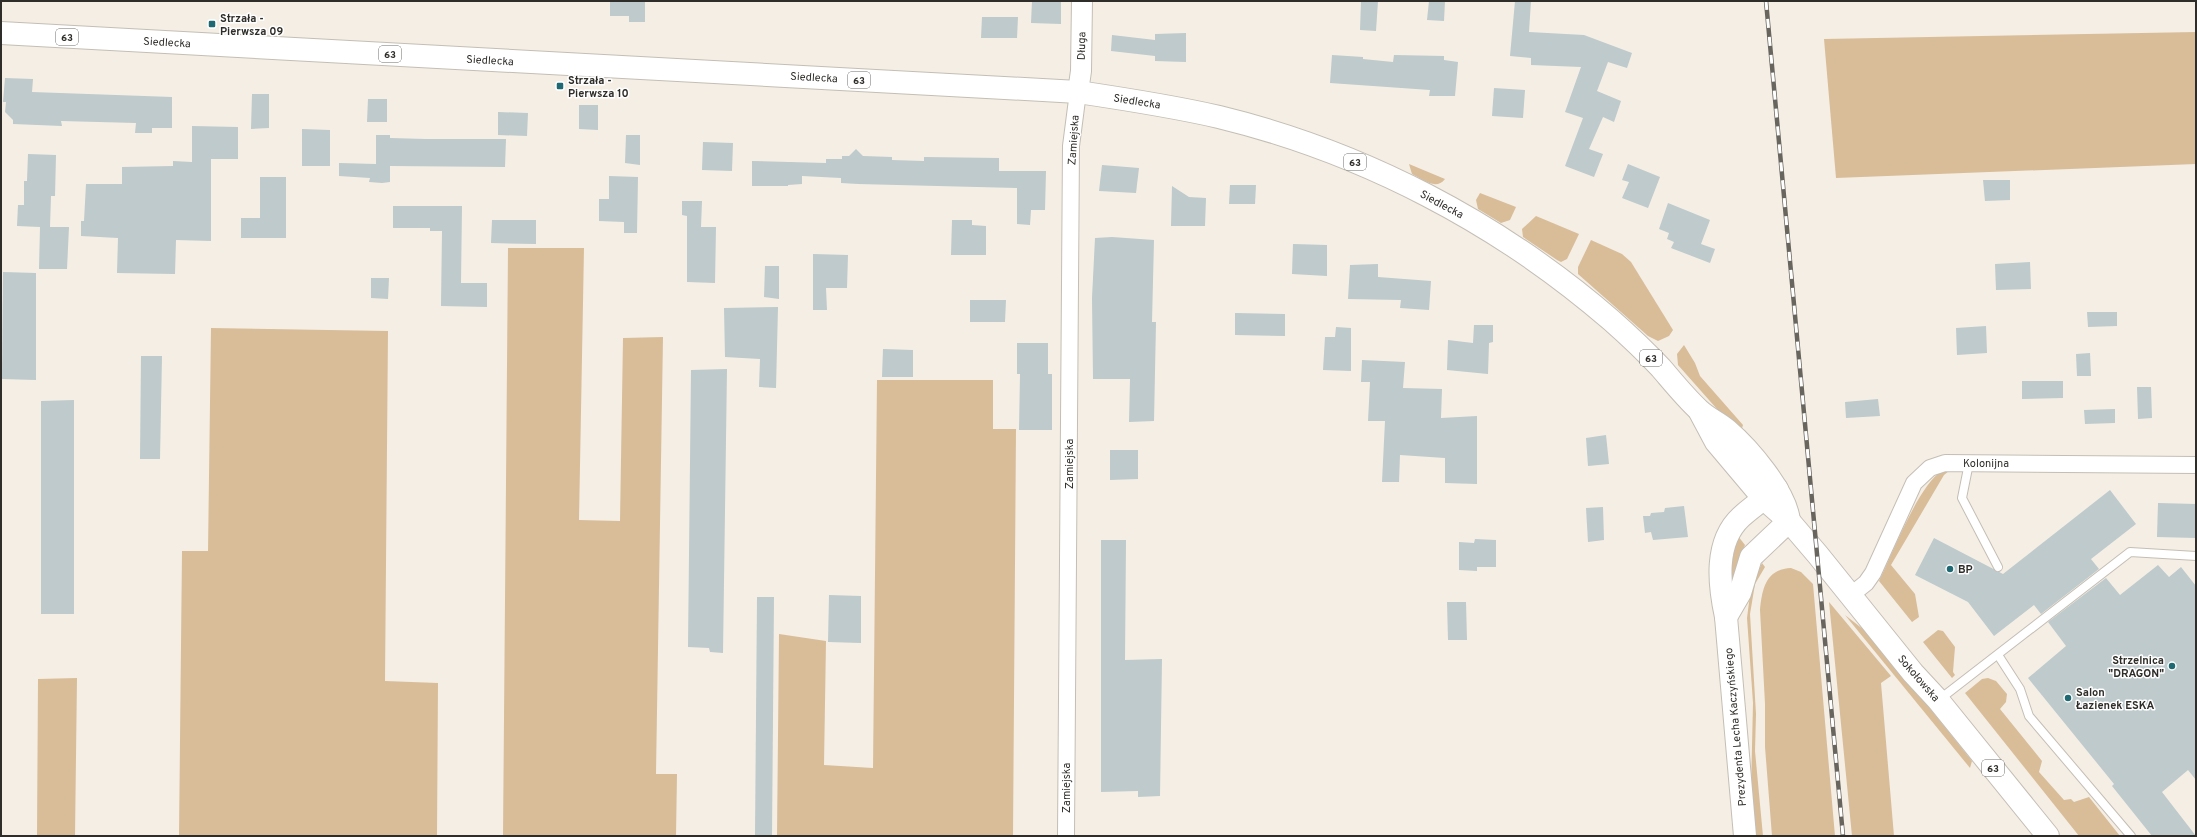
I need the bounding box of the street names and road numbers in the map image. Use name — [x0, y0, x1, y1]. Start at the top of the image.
road number: 63 — [56, 29, 78, 45]
street label: Długa — [1075, 31, 1089, 60]
street label: Siedlecka — [143, 35, 191, 51]
road number: 63 — [379, 46, 401, 62]
street label: Siedlecka — [466, 53, 514, 69]
street label: Siedlecka — [790, 70, 838, 86]
road number: 63 — [848, 72, 870, 88]
street label: Siedlecka — [1112, 91, 1162, 113]
street label: Zamiejska — [1065, 114, 1083, 166]
road number: 63 — [1344, 154, 1366, 170]
street label: Siedlecka — [1417, 188, 1466, 222]
road number: 63 — [1640, 350, 1662, 366]
street label: Zamiejska — [1063, 439, 1077, 489]
street label: Kolonijna — [1963, 457, 2009, 471]
street label: Prezydenta Lecha Kaczyńskiego — [1722, 647, 1750, 807]
street label: Sokołowska — [1894, 652, 1943, 705]
road number: 63 — [1982, 760, 2004, 776]
street label: Zamiejska — [1060, 763, 1074, 813]

